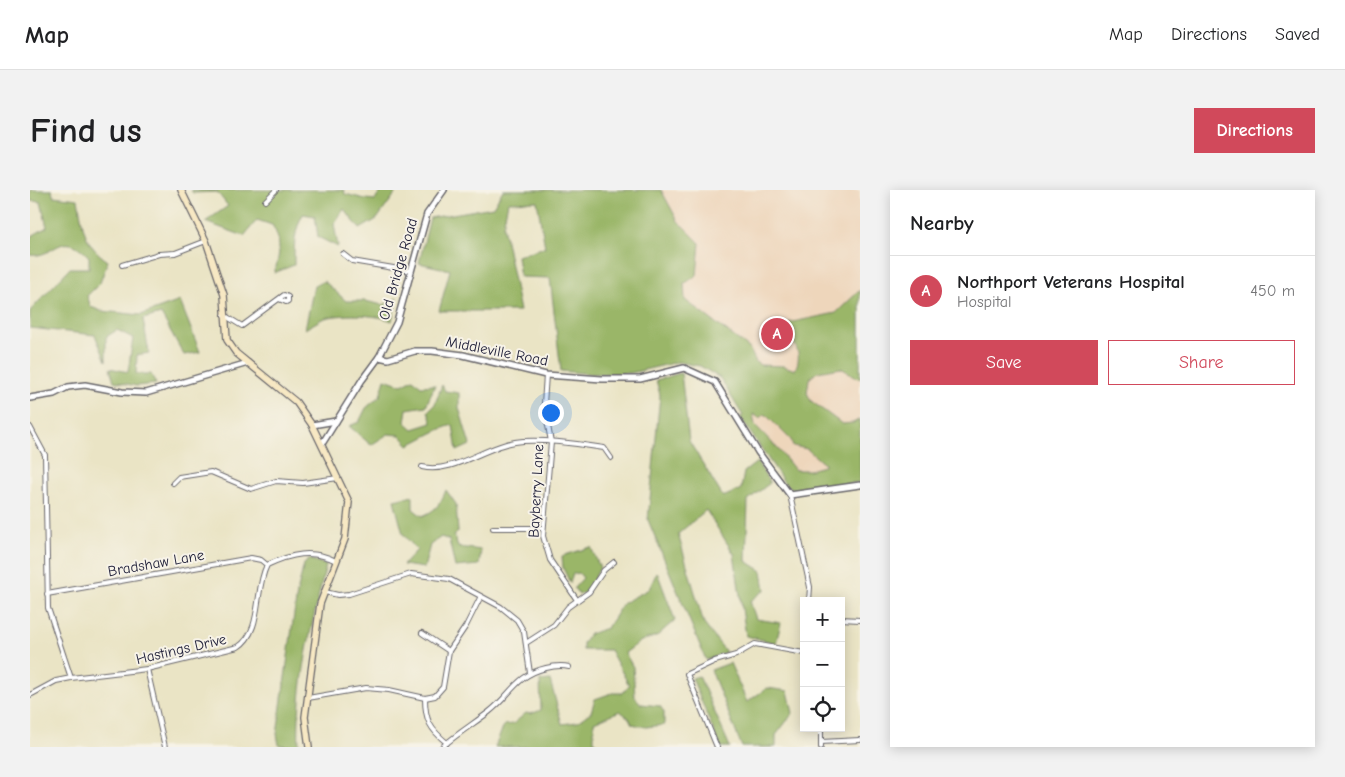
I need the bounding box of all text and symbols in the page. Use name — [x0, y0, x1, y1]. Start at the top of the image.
text: Map — [25, 21, 69, 49]
text: Map — [1109, 24, 1143, 45]
text: Directions — [1171, 24, 1247, 45]
text: Saved — [1275, 24, 1320, 45]
button: Directions — [1194, 108, 1315, 153]
text: Find us — [30, 110, 142, 151]
text: Nearby — [910, 211, 974, 235]
street label: Old Bridge Road — [375, 216, 421, 322]
text: Northport Veterans Hospital — [957, 271, 1185, 293]
text: A — [922, 282, 930, 300]
text: 450 m — [1250, 282, 1295, 300]
text: Hospital — [957, 293, 1012, 311]
pin: A — [761, 315, 793, 353]
street label: Middleville Road — [444, 332, 550, 370]
button: Save — [910, 340, 1098, 385]
button: Share — [1108, 340, 1295, 385]
your location — [538, 400, 564, 426]
street label: Bayberry Lane — [525, 443, 547, 538]
street label: Bradshaw Lane — [106, 546, 206, 580]
map controls — [800, 597, 845, 732]
button: + — [800, 597, 845, 642]
street label: Hastings Drive — [134, 630, 228, 668]
button: − — [800, 642, 845, 687]
button: locate — [800, 687, 845, 732]

